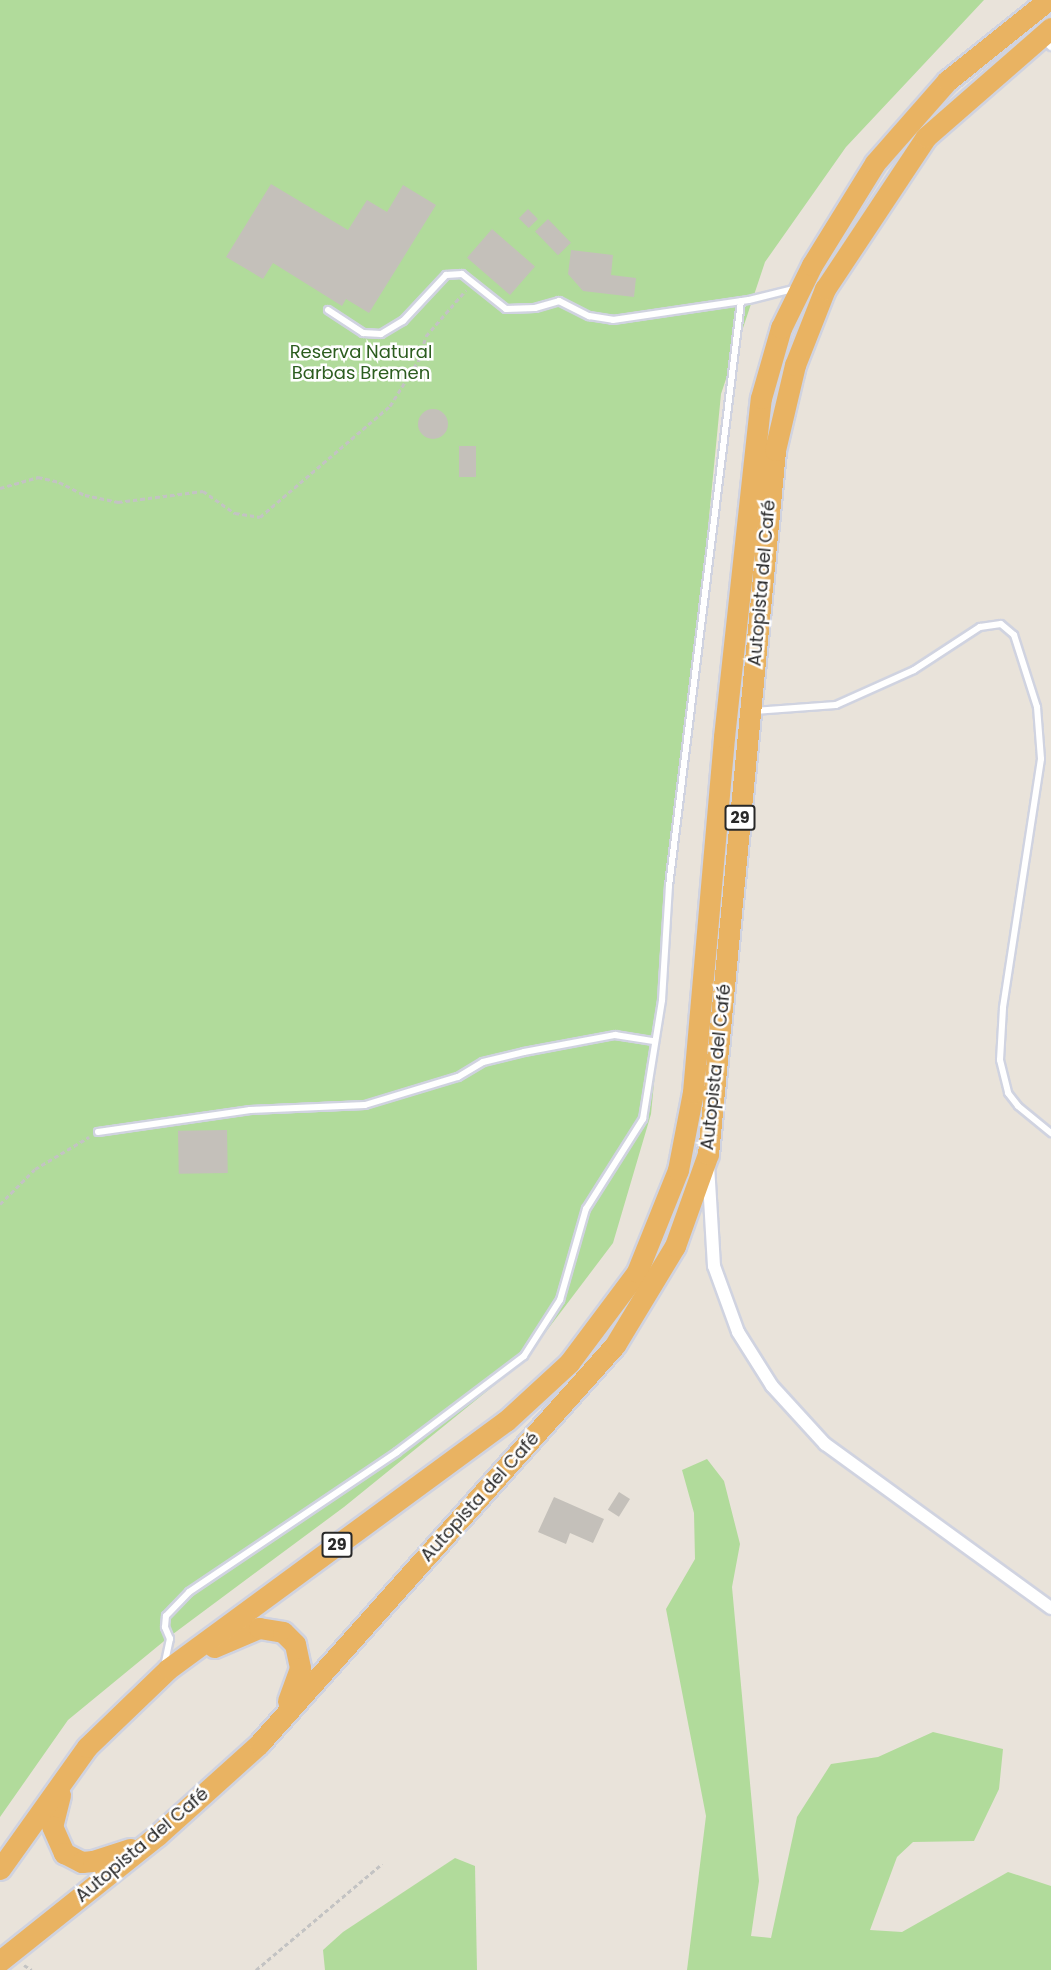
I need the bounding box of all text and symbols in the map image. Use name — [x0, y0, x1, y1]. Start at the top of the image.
park label: Reserva Natural Barbas Bremen — [290, 342, 432, 385]
street label: Autopista del Café — [744, 499, 780, 667]
road number: 29 — [724, 805, 756, 831]
street label: Autopista del Café — [697, 983, 735, 1151]
street label: Autopista del Café — [416, 1428, 544, 1566]
road number: 29 — [320, 1532, 354, 1558]
street label: Autopista del Café — [71, 1783, 213, 1907]

